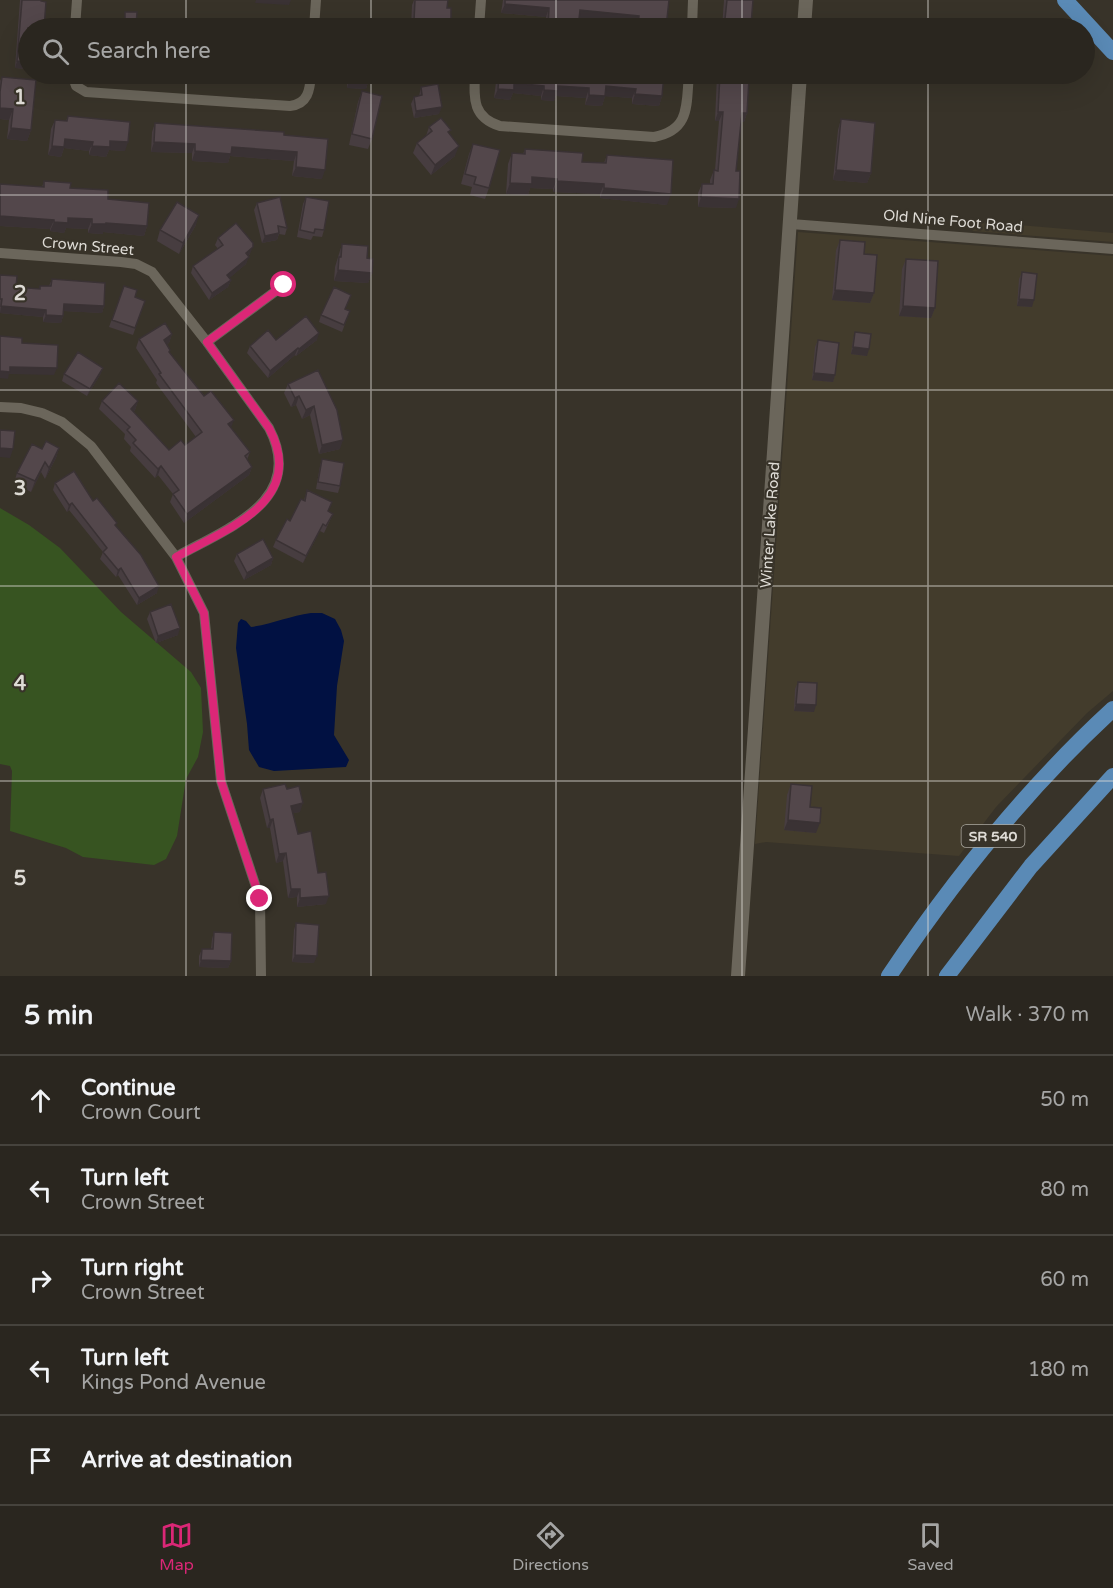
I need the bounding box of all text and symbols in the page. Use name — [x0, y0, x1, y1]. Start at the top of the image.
search box — [18, 18, 1095, 84]
icon: search — [39, 35, 72, 68]
text: Search here — [87, 38, 211, 64]
text: 1 — [14, 86, 26, 110]
street label: Old Nine Foot Road — [882, 206, 1024, 236]
street label: Crown Street — [41, 233, 135, 259]
route start — [270, 271, 296, 297]
text: 2 — [14, 282, 26, 306]
street label: Winter Lake Road — [757, 461, 783, 589]
text: 3 — [14, 477, 26, 501]
text: 4 — [14, 672, 27, 696]
road number: SR 540 — [962, 825, 1024, 847]
text: 5 — [14, 867, 26, 891]
route end — [246, 885, 272, 911]
text: 5 min — [24, 1000, 93, 1031]
text: Walk · 370 m — [966, 1003, 1089, 1027]
text: Continue — [81, 1075, 176, 1101]
icon: ahead — [24, 1084, 57, 1117]
text: 50 m — [1040, 1088, 1089, 1112]
text: Crown Court — [81, 1101, 201, 1125]
text: Turn left — [81, 1165, 169, 1191]
icon: left — [24, 1174, 57, 1207]
text: 80 m — [1040, 1178, 1089, 1202]
text: Crown Street — [81, 1191, 205, 1215]
text: Turn right — [81, 1255, 183, 1281]
icon: right — [24, 1264, 57, 1297]
text: 60 m — [1040, 1268, 1089, 1292]
text: Crown Street — [81, 1281, 205, 1305]
text: Turn left — [81, 1345, 169, 1371]
icon: left — [24, 1354, 57, 1387]
text: 180 m — [1028, 1358, 1089, 1382]
text: Kings Pond Avenue — [81, 1371, 266, 1395]
icon: arrive — [24, 1444, 57, 1477]
text: Arrive at destination — [81, 1447, 292, 1473]
tab: Map — [159, 1519, 194, 1575]
tab: Directions — [512, 1519, 589, 1575]
tab: Saved — [907, 1519, 954, 1575]

